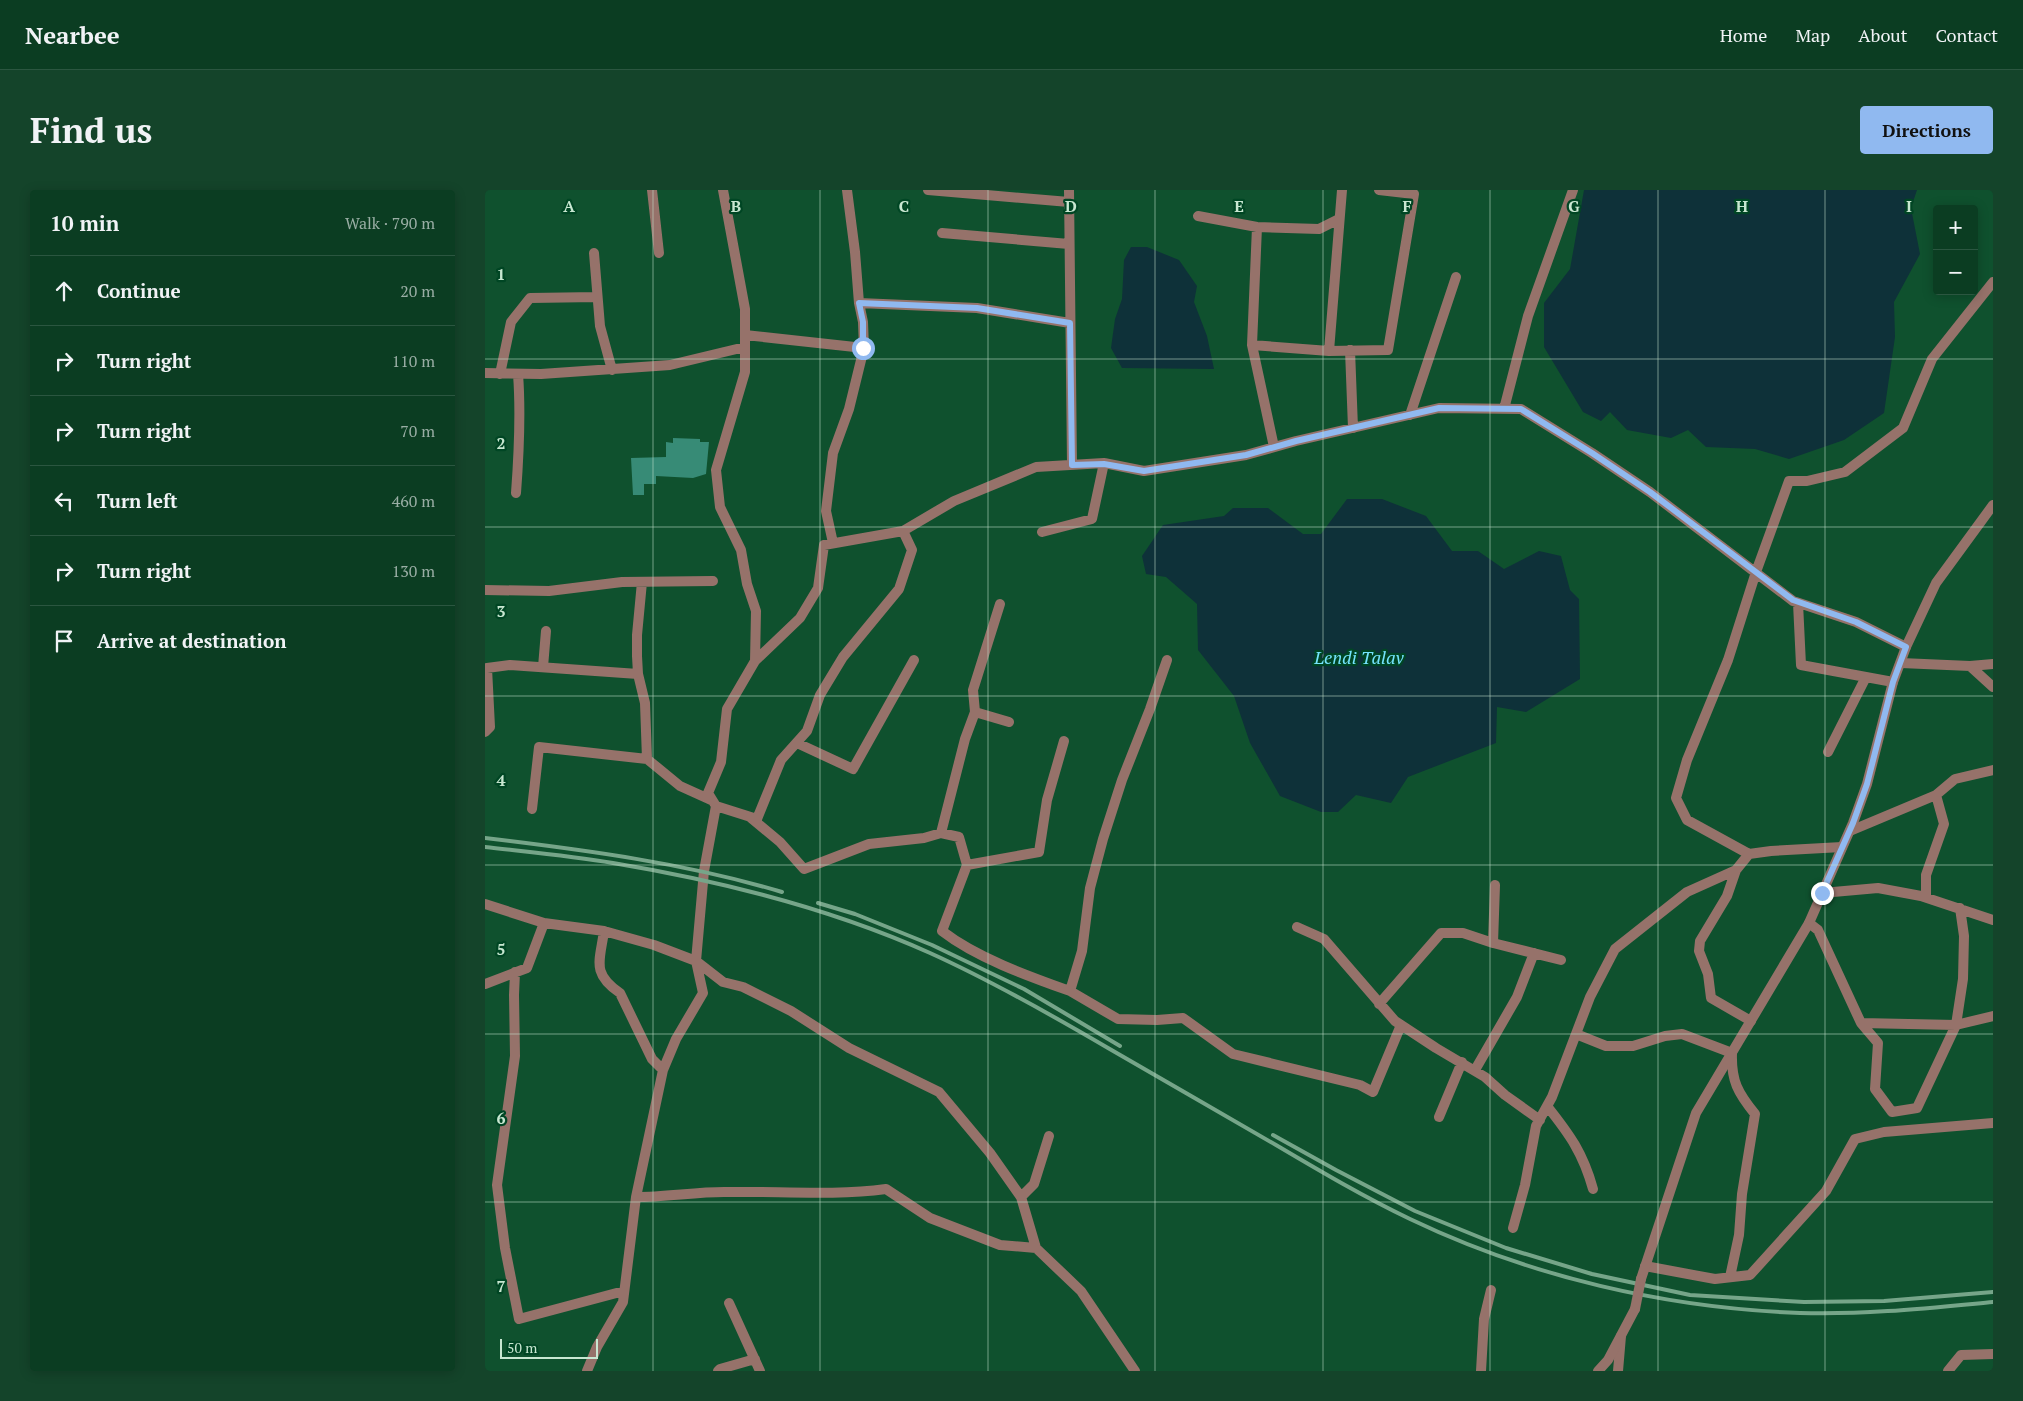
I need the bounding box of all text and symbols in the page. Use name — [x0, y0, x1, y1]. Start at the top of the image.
text: Nearbee — [25, 19, 120, 51]
text: Home — [1720, 23, 1767, 47]
text: Map — [1795, 23, 1830, 47]
text: About — [1858, 23, 1907, 47]
text: Contact — [1935, 23, 1998, 47]
button: Directions — [1860, 106, 1993, 154]
text: Find us — [30, 107, 152, 153]
text: A — [563, 195, 575, 217]
text: B — [731, 195, 741, 217]
text: C — [899, 195, 909, 217]
text: D — [1065, 195, 1077, 217]
text: E — [1234, 195, 1244, 217]
text: F — [1402, 195, 1412, 217]
text: G — [1568, 195, 1580, 217]
text: H — [1736, 195, 1748, 217]
text: I — [1906, 195, 1912, 217]
map controls — [1933, 205, 1978, 295]
button: + — [1933, 205, 1978, 250]
text: 10 min — [50, 209, 119, 237]
text: Walk · 790 m — [345, 212, 435, 234]
button: − — [1933, 250, 1978, 295]
text: 1 — [496, 263, 506, 285]
icon: ahead — [50, 277, 78, 305]
text: Continue — [97, 278, 181, 303]
text: 20 m — [400, 280, 435, 302]
route start — [852, 337, 875, 360]
icon: right — [50, 347, 78, 375]
text: Turn right — [97, 348, 191, 373]
text: 110 m — [392, 350, 435, 372]
icon: right — [50, 417, 78, 445]
text: Turn right — [97, 418, 191, 443]
text: 70 m — [400, 420, 435, 442]
text: 2 — [496, 432, 506, 454]
icon: left — [50, 487, 78, 515]
text: Turn left — [97, 488, 178, 513]
text: 460 m — [392, 490, 435, 512]
icon: right — [50, 557, 78, 585]
text: Turn right — [97, 558, 191, 583]
text: 130 m — [392, 560, 435, 582]
text: 3 — [496, 600, 506, 622]
icon: arrive — [50, 627, 78, 655]
text: Arrive at destination — [97, 628, 286, 653]
water label: Lendi Talav — [1313, 645, 1405, 669]
text: 4 — [496, 769, 506, 791]
route end — [1811, 882, 1834, 905]
text: 5 — [496, 938, 506, 960]
text: 6 — [496, 1107, 506, 1129]
text: 7 — [496, 1275, 506, 1297]
scale bar — [500, 1336, 597, 1359]
text: 50 m — [507, 1338, 537, 1357]

